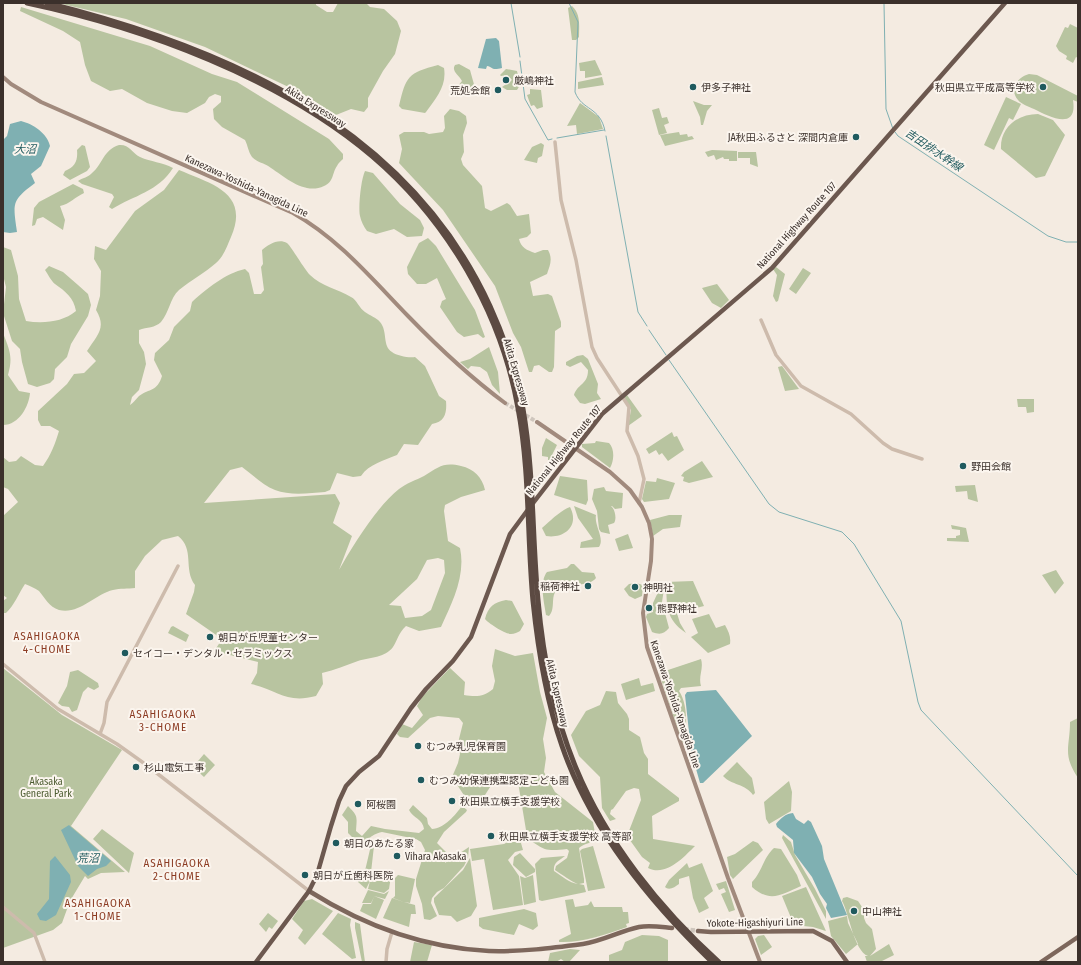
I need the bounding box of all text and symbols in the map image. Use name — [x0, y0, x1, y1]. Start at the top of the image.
marker: 厳嶋神社 — [501, 75, 511, 85]
place label: 厳嶋神社 — [514, 75, 554, 87]
marker: 伊多子神社 — [688, 82, 698, 92]
place label: 伊多子神社 — [701, 82, 751, 94]
place label: 秋田県立平成高等学校 — [935, 82, 1035, 94]
marker: 秋田県立平成高等学校 — [1038, 82, 1048, 92]
street label: Akita Expressway — [283, 83, 349, 131]
place label: 荒処会館 — [450, 85, 490, 97]
marker: 荒処会館 — [493, 85, 503, 95]
water label: 吉田排水幹線 — [903, 127, 966, 175]
place label: JA秋田ふるさと 深間内倉庫 — [728, 132, 848, 144]
marker: JA秋田ふるさと 深間内倉庫 — [851, 132, 861, 142]
water label: 大沼 — [14, 143, 38, 156]
street label: Kanezawa-Yoshida-Yanagida Line — [183, 152, 310, 220]
street label: National Highway Route 107 — [755, 180, 839, 272]
street label: Akita Expressway — [501, 337, 532, 408]
street label: National Highway Route 107 — [524, 403, 604, 498]
marker: 野田会館 — [958, 461, 968, 471]
place label: 野田会館 — [971, 461, 1011, 473]
place label: 稲荷神社 — [540, 581, 580, 593]
marker: 稲荷神社 — [583, 581, 593, 591]
marker: 神明社 — [630, 582, 640, 592]
place label: 神明社 — [643, 582, 673, 594]
marker: 熊野神社 — [644, 603, 654, 613]
place label: 熊野神社 — [657, 603, 697, 615]
district label: ASAHIGAOKA 4-CHOME — [13, 630, 81, 656]
marker: 朝日が丘児童センター — [205, 632, 215, 642]
place label: 朝日が丘児童センター — [218, 632, 318, 644]
street label: Kanezawa-Yoshida-Yanagida Line — [647, 639, 703, 770]
marker: セイコー・デンタル・セラミックス — [120, 648, 130, 658]
place label: セイコー・デンタル・セラミックス — [133, 648, 293, 660]
street label: Akita Expressway — [543, 658, 571, 729]
district label: ASAHIGAOKA 3-CHOME — [129, 708, 197, 734]
marker: むつみ乳児保育園 — [413, 741, 423, 751]
place label: むつみ乳児保育園 — [426, 741, 506, 753]
marker: 杉山電気工事 — [131, 762, 141, 772]
place label: 杉山電気工事 — [144, 762, 204, 774]
marker: むつみ幼保連携型認定こども園 — [416, 775, 426, 785]
place label: むつみ幼保連携型認定こども園 — [429, 775, 569, 787]
park label: Akasaka General Park — [20, 776, 72, 800]
marker: 秋田県立横手支援学校 — [447, 796, 457, 806]
place label: 秋田県立横手支援学校 — [460, 796, 560, 808]
marker: 阿桜園 — [353, 799, 363, 809]
place label: 阿桜園 — [366, 799, 396, 811]
marker: 秋田県立横手支援学校 高等部 — [486, 831, 496, 841]
place label: 秋田県立横手支援学校 高等部 — [499, 831, 631, 843]
marker: 朝日のあたる家 — [331, 838, 341, 848]
place label: 朝日のあたる家 — [344, 838, 414, 850]
marker: Vihara Akasaka — [392, 851, 402, 861]
place label: Vihara Akasaka — [405, 851, 466, 863]
water label: 荒沼 — [77, 852, 101, 865]
district label: ASAHIGAOKA 2-CHOME — [143, 857, 211, 883]
marker: 朝日が丘歯科医院 — [300, 870, 310, 880]
place label: 朝日が丘歯科医院 — [313, 870, 393, 882]
district label: ASAHIGAOKA 1-CHOME — [64, 897, 132, 923]
marker: 中山神社 — [849, 906, 859, 916]
place label: 中山神社 — [862, 906, 902, 918]
street label: Yokote-Higashiyuri Line — [707, 916, 803, 930]

